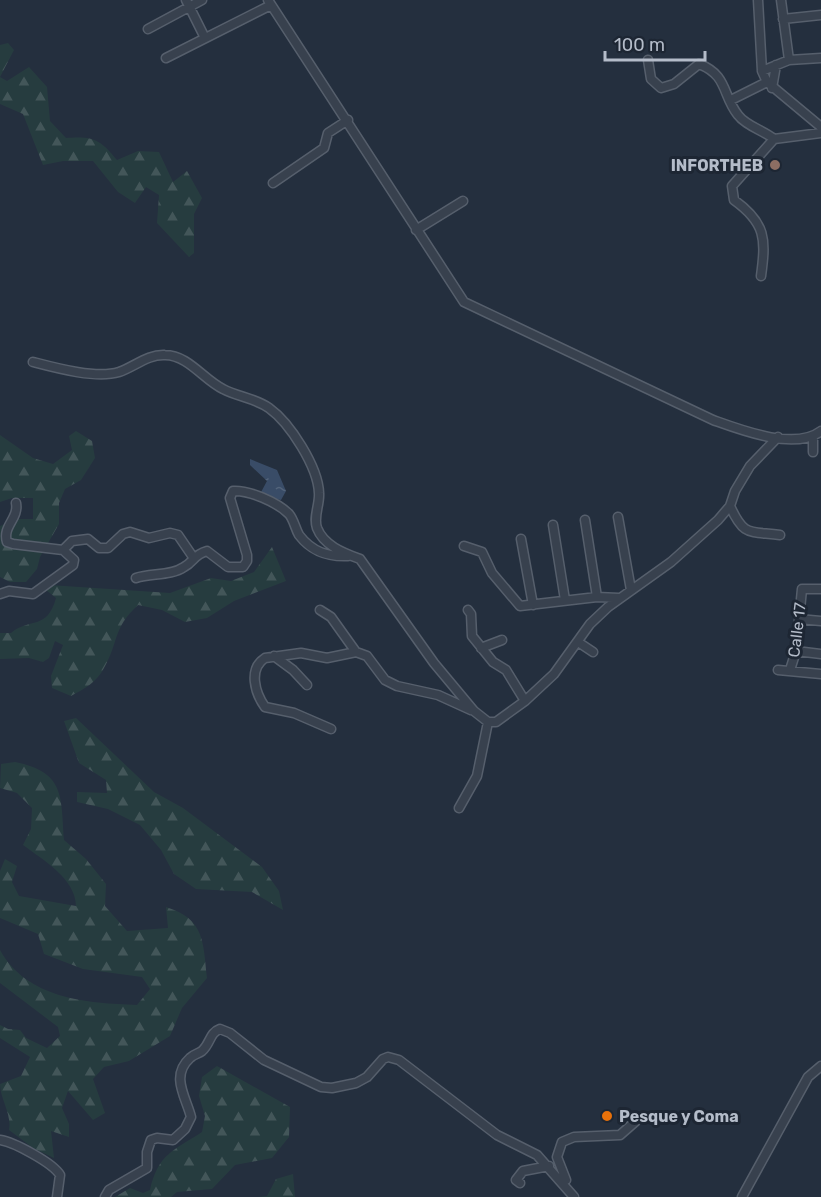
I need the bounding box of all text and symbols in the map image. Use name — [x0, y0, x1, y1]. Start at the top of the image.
scale bar — [605, 24, 706, 62]
text: 100 m — [614, 34, 665, 56]
place label: INFORTHEB — [671, 156, 763, 175]
marker: INFORTHEB — [768, 158, 782, 172]
street label: Calle 17 — [784, 601, 810, 659]
place label: Pesque y Coma — [619, 1107, 739, 1126]
marker: Pesque y Coma — [600, 1109, 614, 1123]

